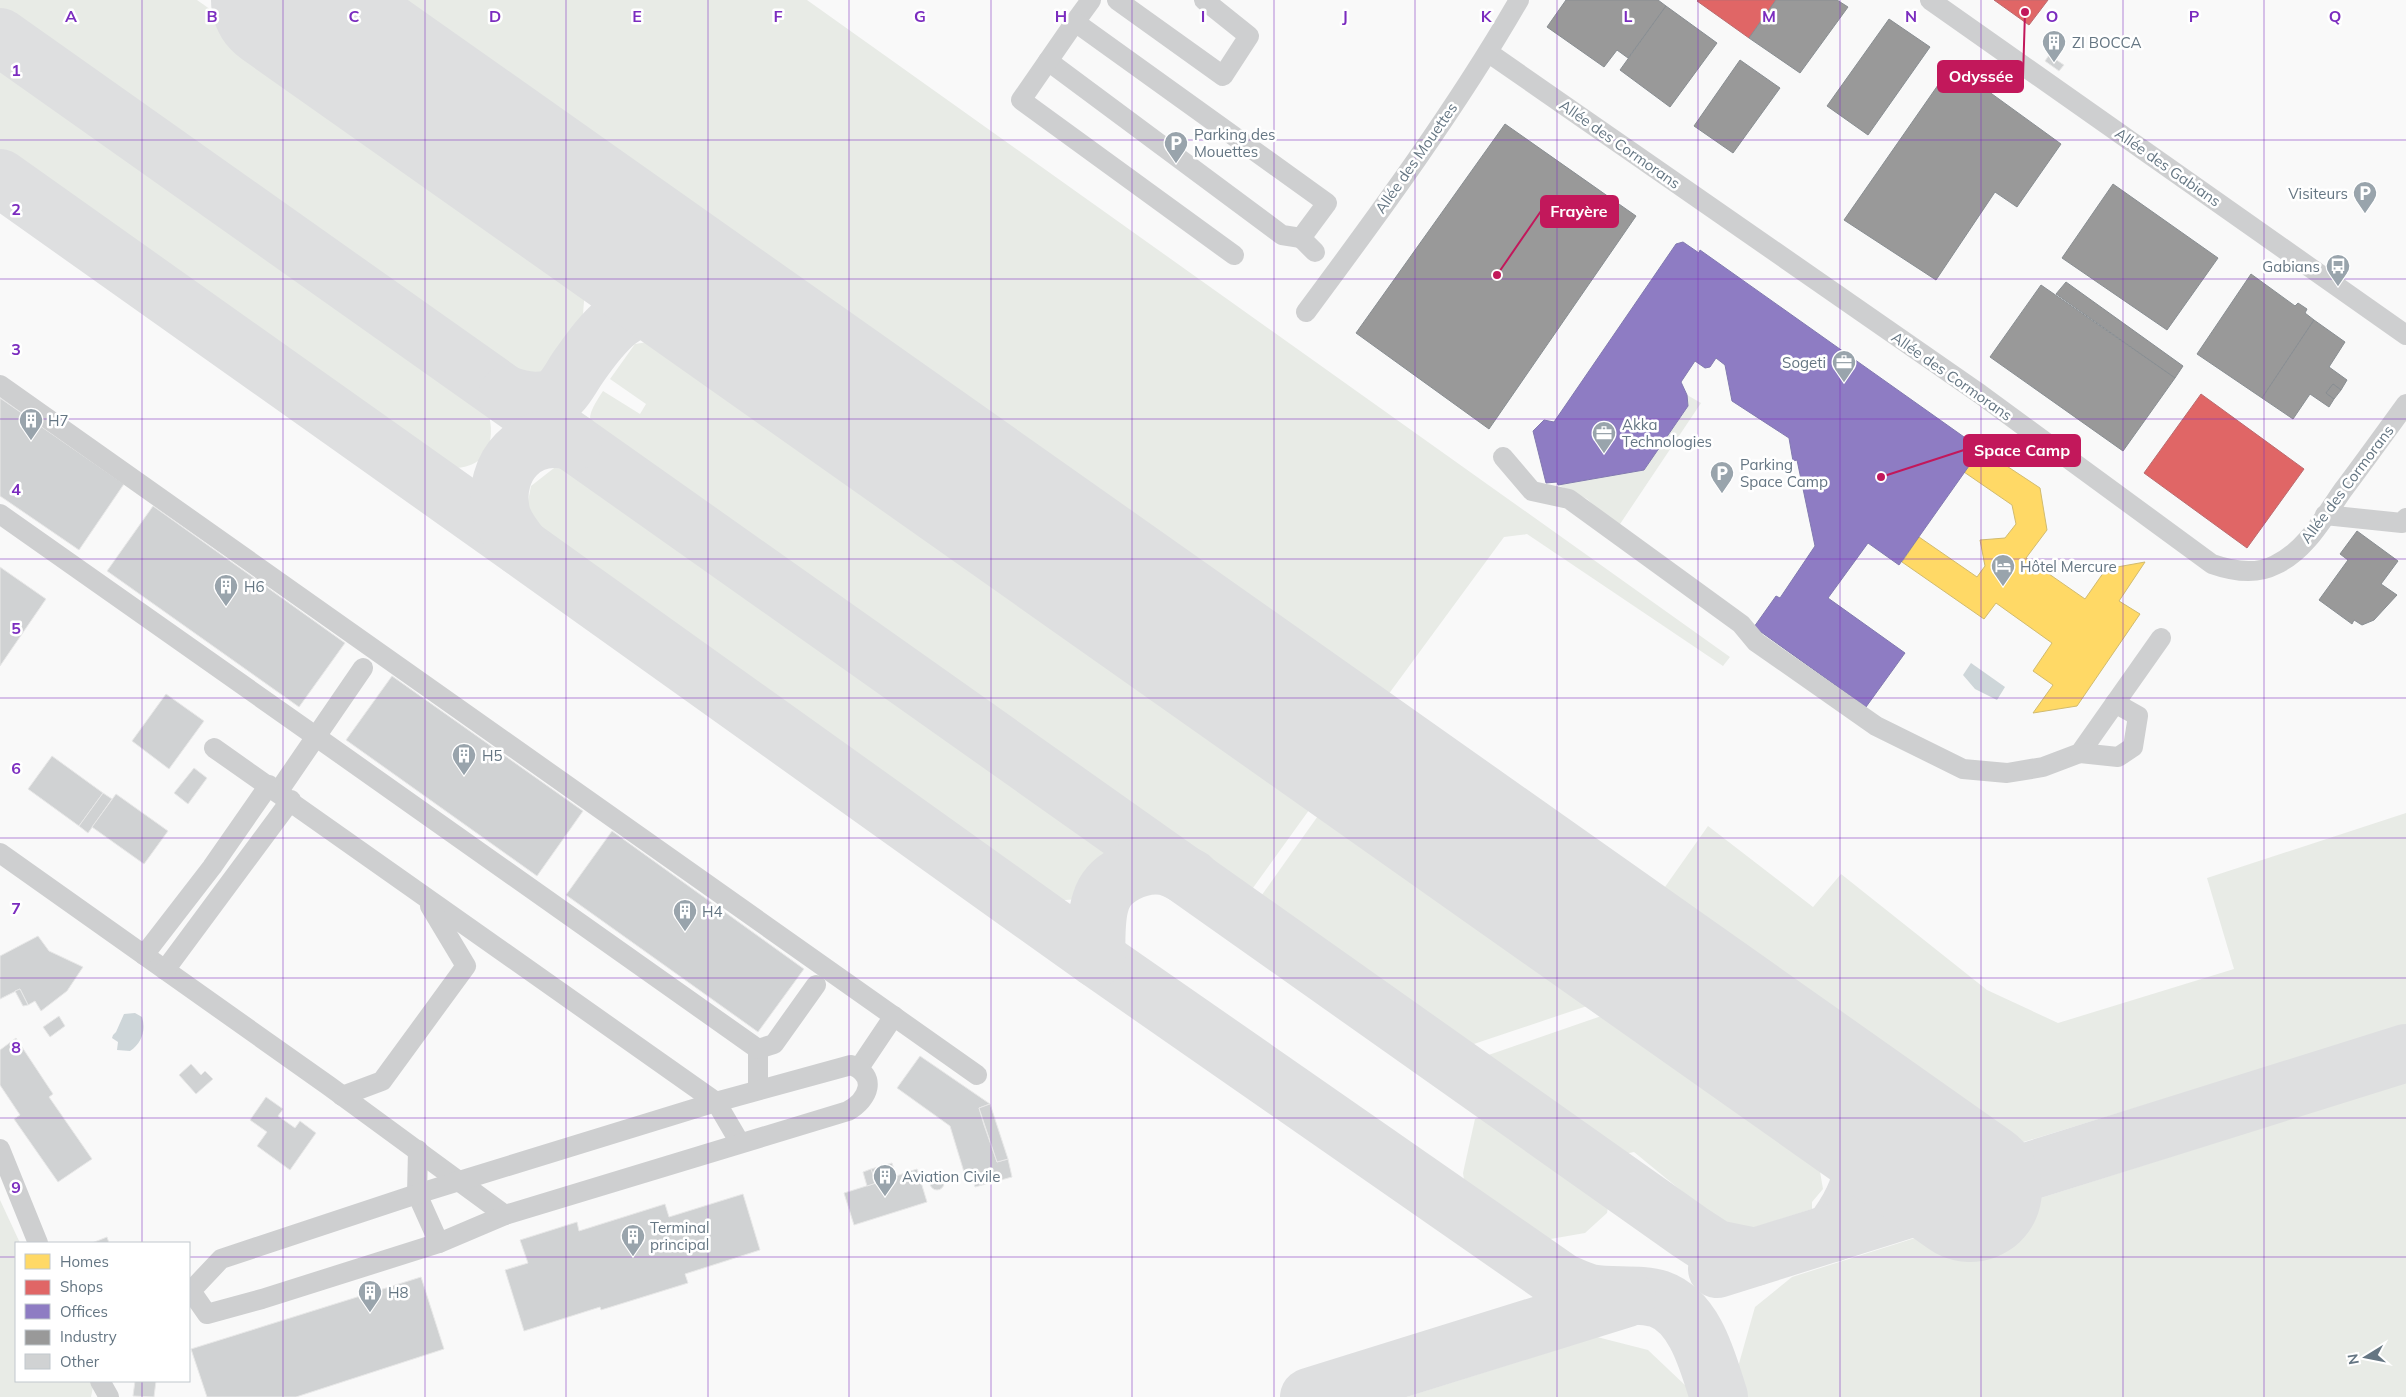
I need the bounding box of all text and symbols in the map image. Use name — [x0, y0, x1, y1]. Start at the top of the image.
text: A — [65, 6, 77, 26]
text: B — [206, 6, 218, 26]
text: C — [349, 6, 360, 26]
text: D — [489, 6, 501, 26]
text: E — [632, 6, 642, 26]
text: F — [773, 6, 783, 26]
text: G — [914, 6, 926, 26]
text: H — [1055, 6, 1067, 26]
text: I — [1201, 6, 1205, 26]
text: J — [1342, 6, 1348, 26]
text: K — [1481, 6, 1493, 26]
text: L — [1624, 6, 1633, 26]
text: M — [1762, 6, 1776, 26]
text: N — [1905, 6, 1917, 26]
text: O — [2046, 6, 2058, 26]
text: P — [2189, 6, 2200, 26]
text: Q — [2329, 6, 2341, 26]
building icon: ZI BOCCA — [2041, 29, 2067, 63]
place label: ZI BOCCA — [2072, 33, 2141, 52]
text: 1 — [11, 60, 21, 80]
callout: Odyssée — [1938, 61, 2023, 92]
text: Odyssée — [1949, 66, 2014, 86]
street label: Allée des Cormorans — [1556, 95, 1684, 193]
street label: Allée des Mouettes — [1371, 99, 1461, 217]
street label: Allée des Gabians — [2111, 123, 2225, 211]
place label: Parking des Mouettes — [1194, 125, 1276, 161]
parking icon: Parking des Mouettes — [1163, 130, 1189, 164]
parking icon: Visiteurs — [2352, 180, 2378, 214]
place label: Visiteurs — [2288, 184, 2348, 203]
callout: Frayère — [1541, 196, 1618, 227]
text: 2 — [11, 199, 21, 219]
text: Frayère — [1550, 201, 1608, 221]
bus stop icon: Gabians — [2325, 253, 2351, 287]
place label: Gabians — [2262, 257, 2320, 276]
street label: Allée des Cormorans — [1888, 327, 2016, 425]
text: 3 — [11, 339, 21, 359]
office icon: Sogeti — [1831, 349, 1857, 383]
place label: Sogeti — [1782, 353, 1826, 372]
building icon: H7 — [18, 407, 44, 441]
place label: H7 — [48, 411, 69, 430]
place label: Akka Technologies — [1622, 415, 1712, 451]
office icon: Akka Technologies — [1591, 420, 1617, 454]
street label: Allée des Cormorans — [2296, 421, 2398, 547]
callout: Space Camp — [1964, 435, 2080, 466]
text: Space Camp — [1974, 440, 2070, 460]
place label: Parking Space Camp — [1740, 455, 1828, 491]
parking icon: Parking Space Camp — [1709, 460, 1735, 494]
text: 4 — [11, 479, 21, 499]
hotel icon: Hôtel Mercure — [1990, 553, 2016, 587]
place label: Hôtel Mercure — [2020, 557, 2117, 576]
building icon: H6 — [213, 573, 239, 607]
place label: H6 — [244, 577, 265, 596]
text: 5 — [11, 618, 21, 638]
building icon: H5 — [451, 742, 477, 776]
place label: H5 — [482, 746, 503, 765]
text: 6 — [11, 758, 21, 778]
text: 7 — [11, 898, 21, 918]
building icon: H4 — [672, 898, 698, 932]
place label: H4 — [702, 902, 723, 921]
text: 8 — [11, 1037, 21, 1057]
building icon: Aviation Civile — [872, 1163, 898, 1197]
place label: Aviation Civile — [902, 1167, 1000, 1186]
text: 9 — [11, 1177, 21, 1197]
place label: Terminal principal — [650, 1218, 710, 1254]
building icon: Terminal principal — [620, 1223, 646, 1257]
legend — [15, 1242, 190, 1382]
text: Homes — [60, 1252, 109, 1271]
text: Shops — [60, 1277, 103, 1296]
building icon: H8 — [357, 1279, 383, 1313]
place label: H8 — [388, 1283, 409, 1302]
text: Offices — [60, 1302, 108, 1321]
text: Industry — [60, 1327, 117, 1346]
north arrow — [2341, 1332, 2391, 1382]
text: Other — [60, 1352, 100, 1371]
text: N — [2343, 1352, 2363, 1366]

